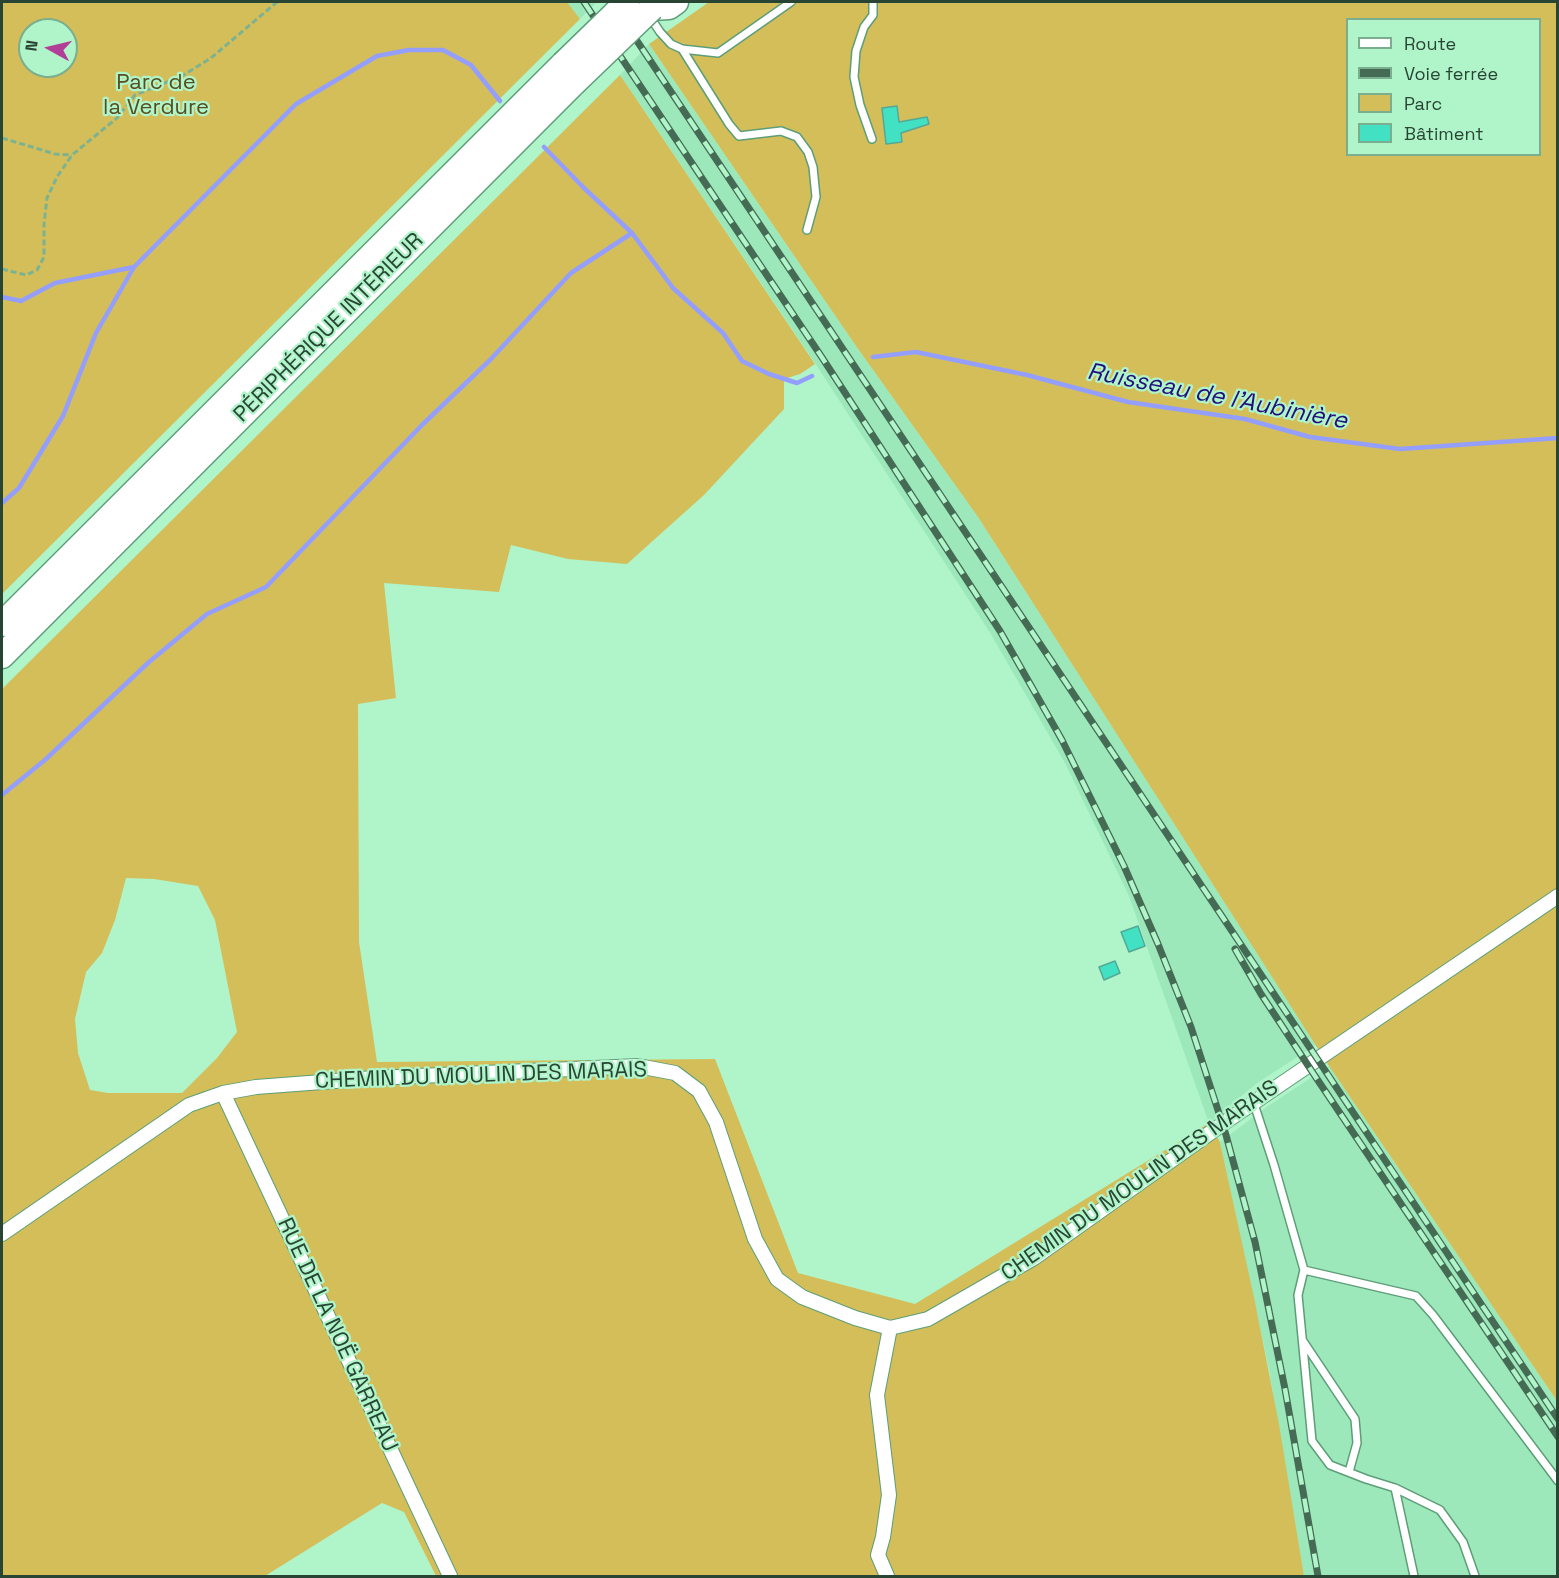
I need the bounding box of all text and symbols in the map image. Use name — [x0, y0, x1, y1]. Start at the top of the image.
north arrow — [18, 18, 78, 78]
legend — [1346, 18, 1541, 156]
text: Route — [1404, 32, 1456, 55]
text: N — [21, 39, 43, 52]
text: Voie ferrée — [1404, 62, 1498, 85]
park label: Parc de la Verdure — [103, 70, 209, 122]
text: Parc — [1404, 92, 1442, 115]
text: Bâtiment — [1404, 122, 1484, 145]
street label: PÉRIPHÉRIQUE INTÉRIEUR — [229, 228, 429, 428]
water label: Ruisseau de l'Aubinière — [1085, 358, 1349, 436]
street label: CHEMIN DU MOULIN DES MARAIS — [315, 1057, 647, 1095]
street label: CHEMIN DU MOULIN DES MARAIS — [996, 1075, 1284, 1287]
street label: RUE DE LA NOË GARREAU — [271, 1214, 403, 1456]

